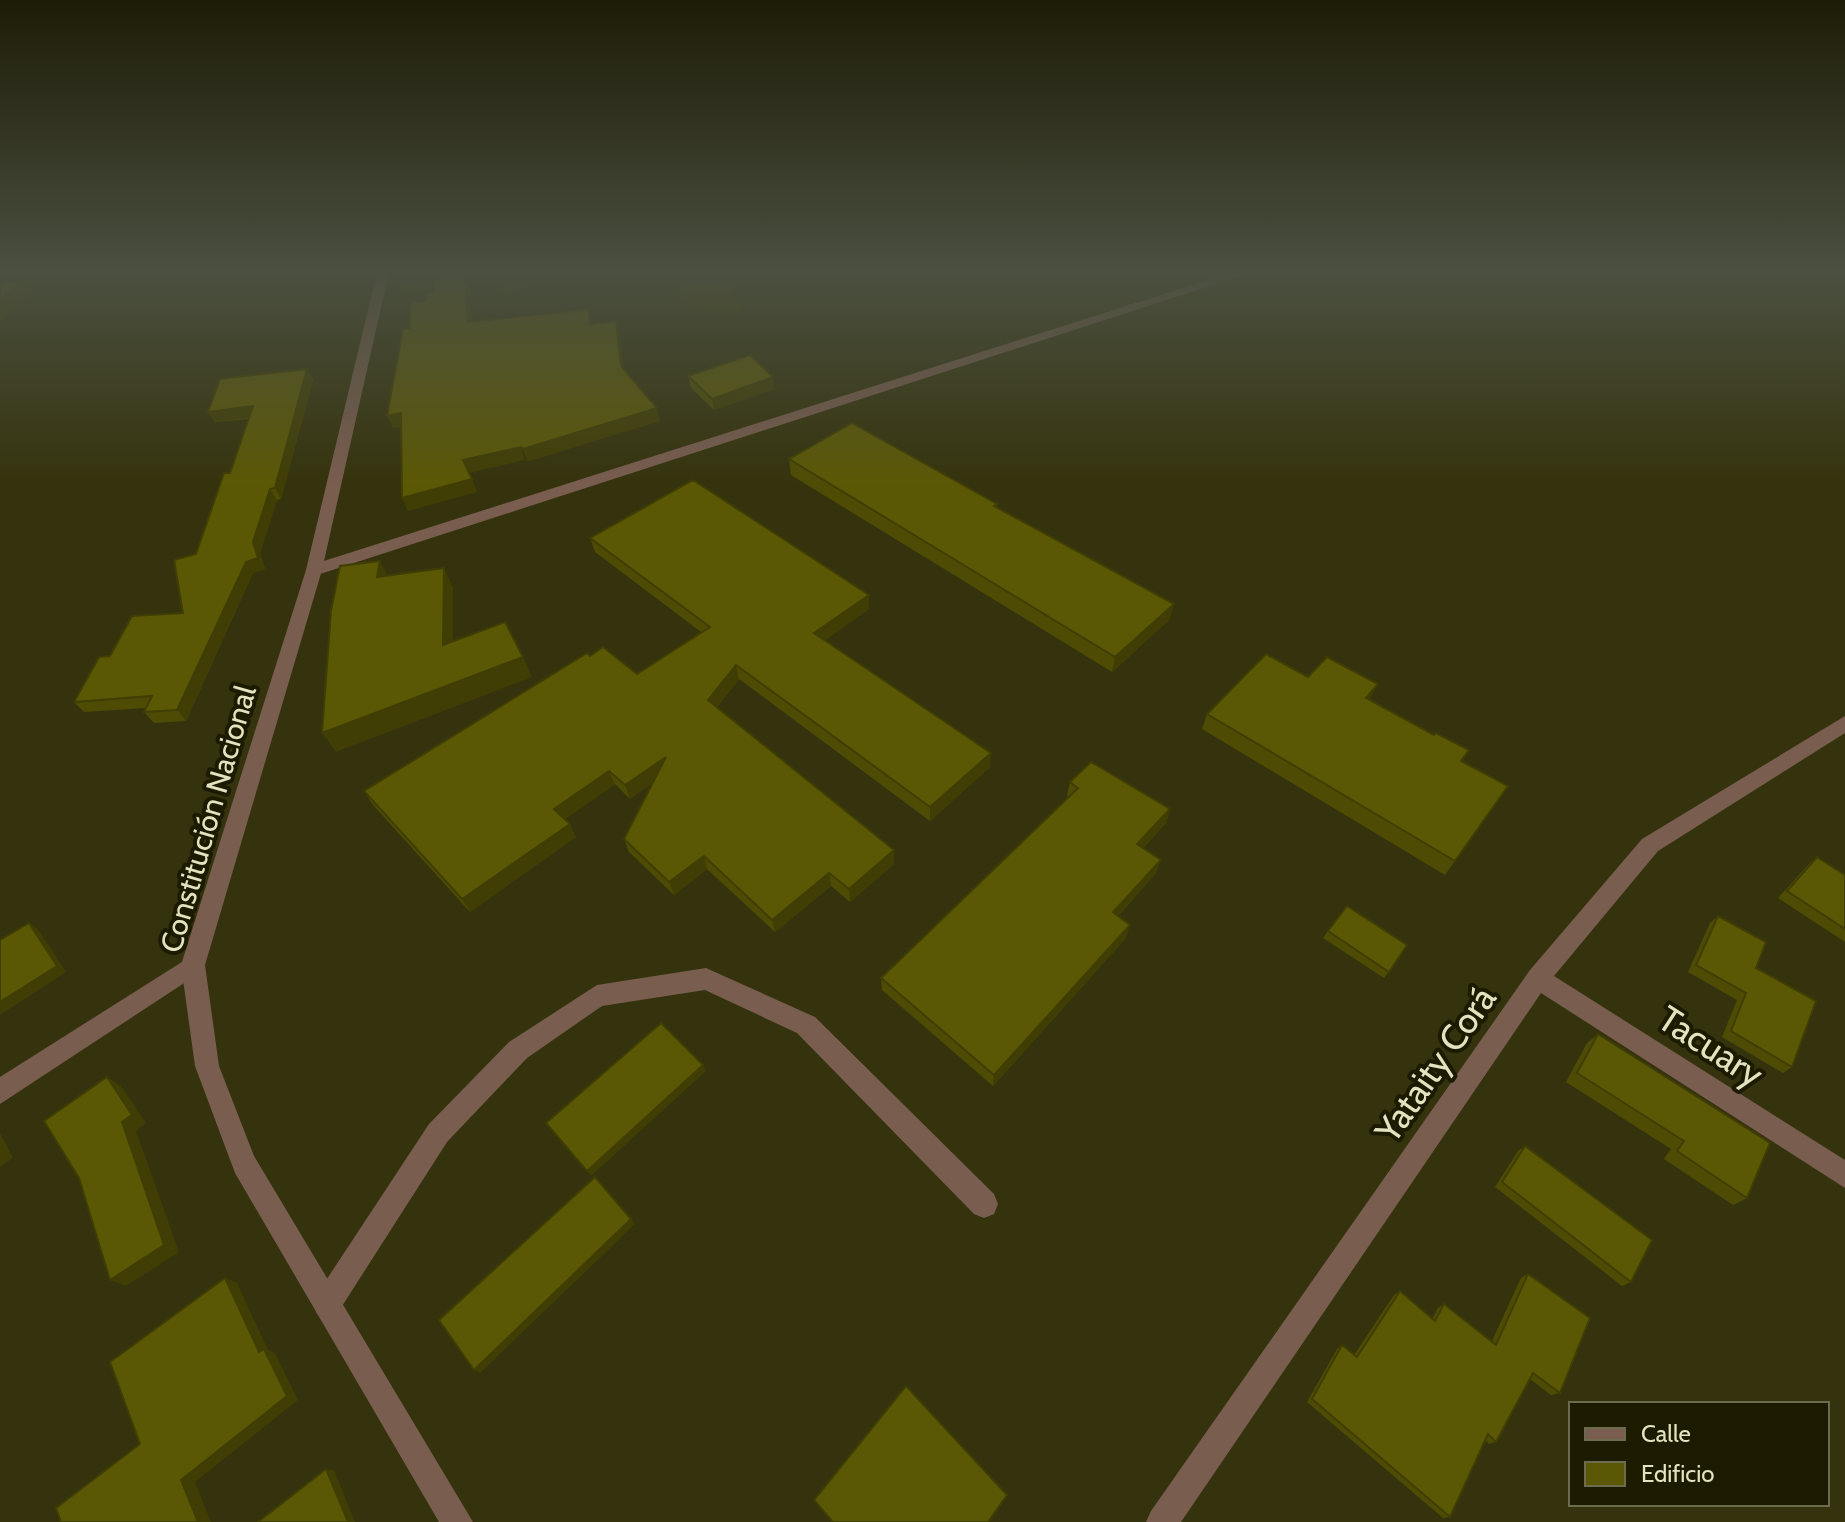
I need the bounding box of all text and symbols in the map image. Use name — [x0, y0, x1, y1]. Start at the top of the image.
street label: Constitución Nacional — [152, 681, 264, 957]
street label: Yataity Corá — [1365, 978, 1505, 1151]
street label: Tacuary — [1650, 996, 1772, 1096]
legend — [1569, 1402, 1829, 1506]
text: Calle — [1641, 1419, 1691, 1448]
text: Edificio — [1641, 1459, 1715, 1488]

